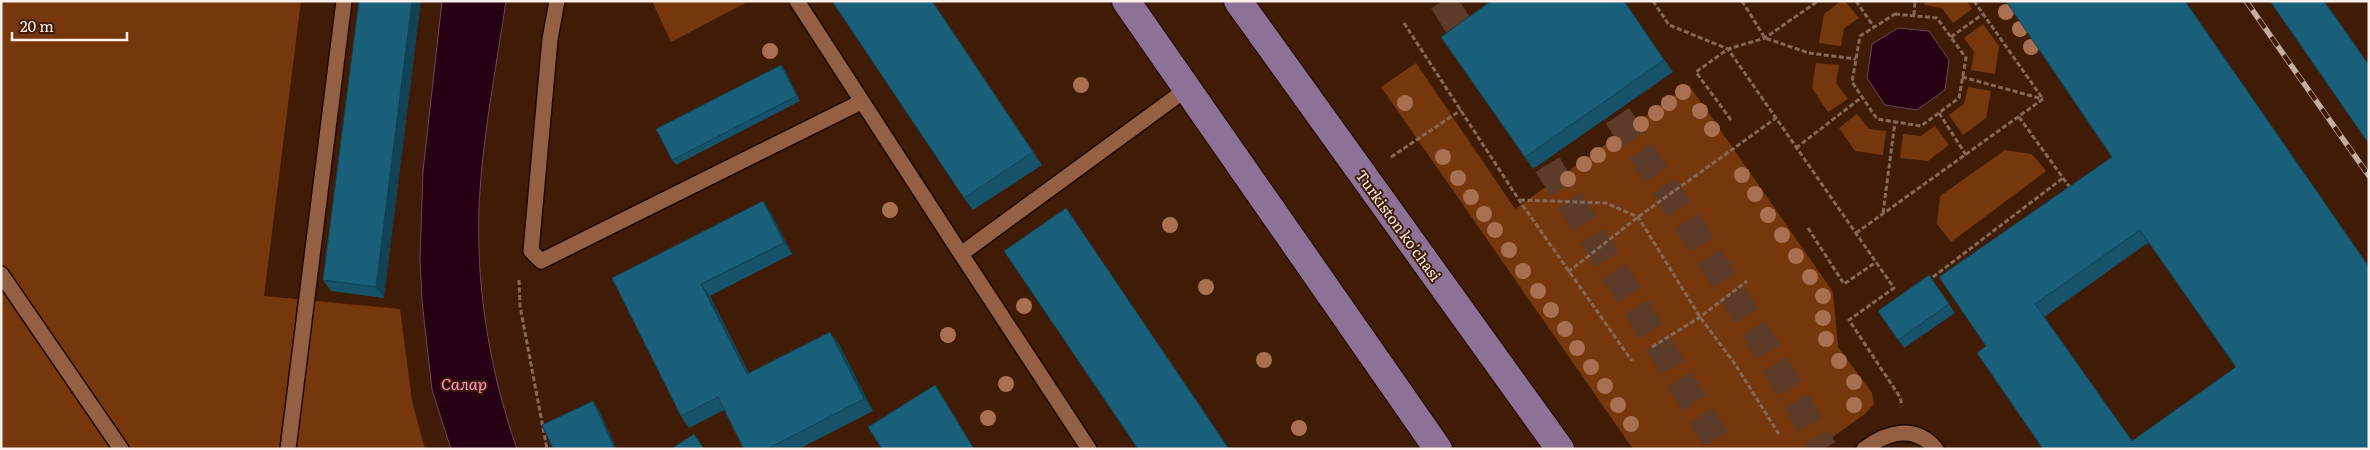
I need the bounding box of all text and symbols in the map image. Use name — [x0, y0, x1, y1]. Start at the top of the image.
scale bar — [12, 10, 128, 42]
text: 20 m — [20, 14, 54, 37]
street label: Turkiston ko'chasi — [1351, 165, 1447, 285]
water label: Салар — [441, 371, 487, 395]

